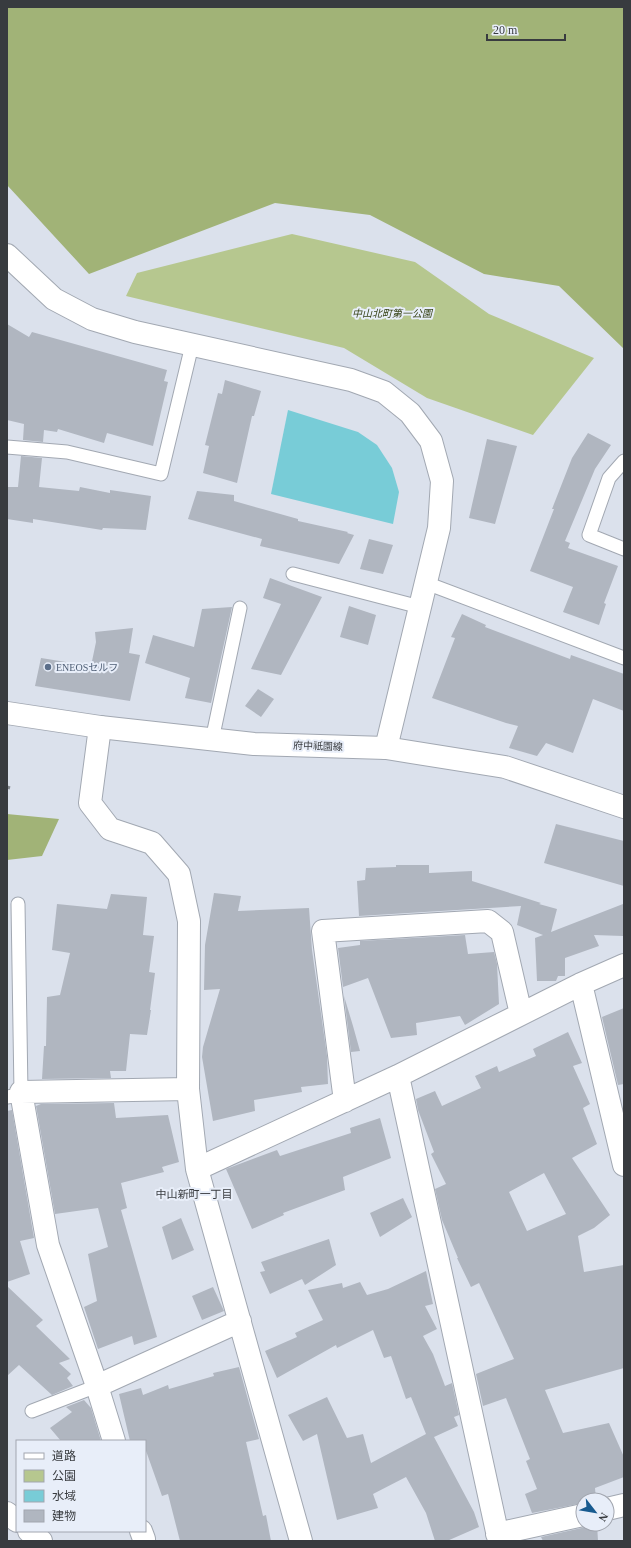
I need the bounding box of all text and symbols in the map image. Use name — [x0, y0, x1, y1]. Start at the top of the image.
scale bar — [487, 16, 565, 42]
text: 20 m — [493, 23, 518, 37]
park label: 中山北町第一公園 — [352, 308, 434, 319]
marker: ENEOSセルフ — [43, 662, 53, 672]
place label: ENEOSセルフ — [56, 662, 118, 673]
street label: 府中祇園線 — [293, 740, 343, 752]
district label: 中山新町一丁目 — [156, 1188, 233, 1200]
legend — [16, 1440, 146, 1532]
text: 道路 — [52, 1449, 76, 1463]
text: 公園 — [52, 1469, 76, 1483]
text: 水域 — [52, 1489, 76, 1503]
north arrow — [575, 1492, 615, 1532]
text: 建物 — [52, 1509, 76, 1523]
text: N — [596, 1511, 611, 1524]

